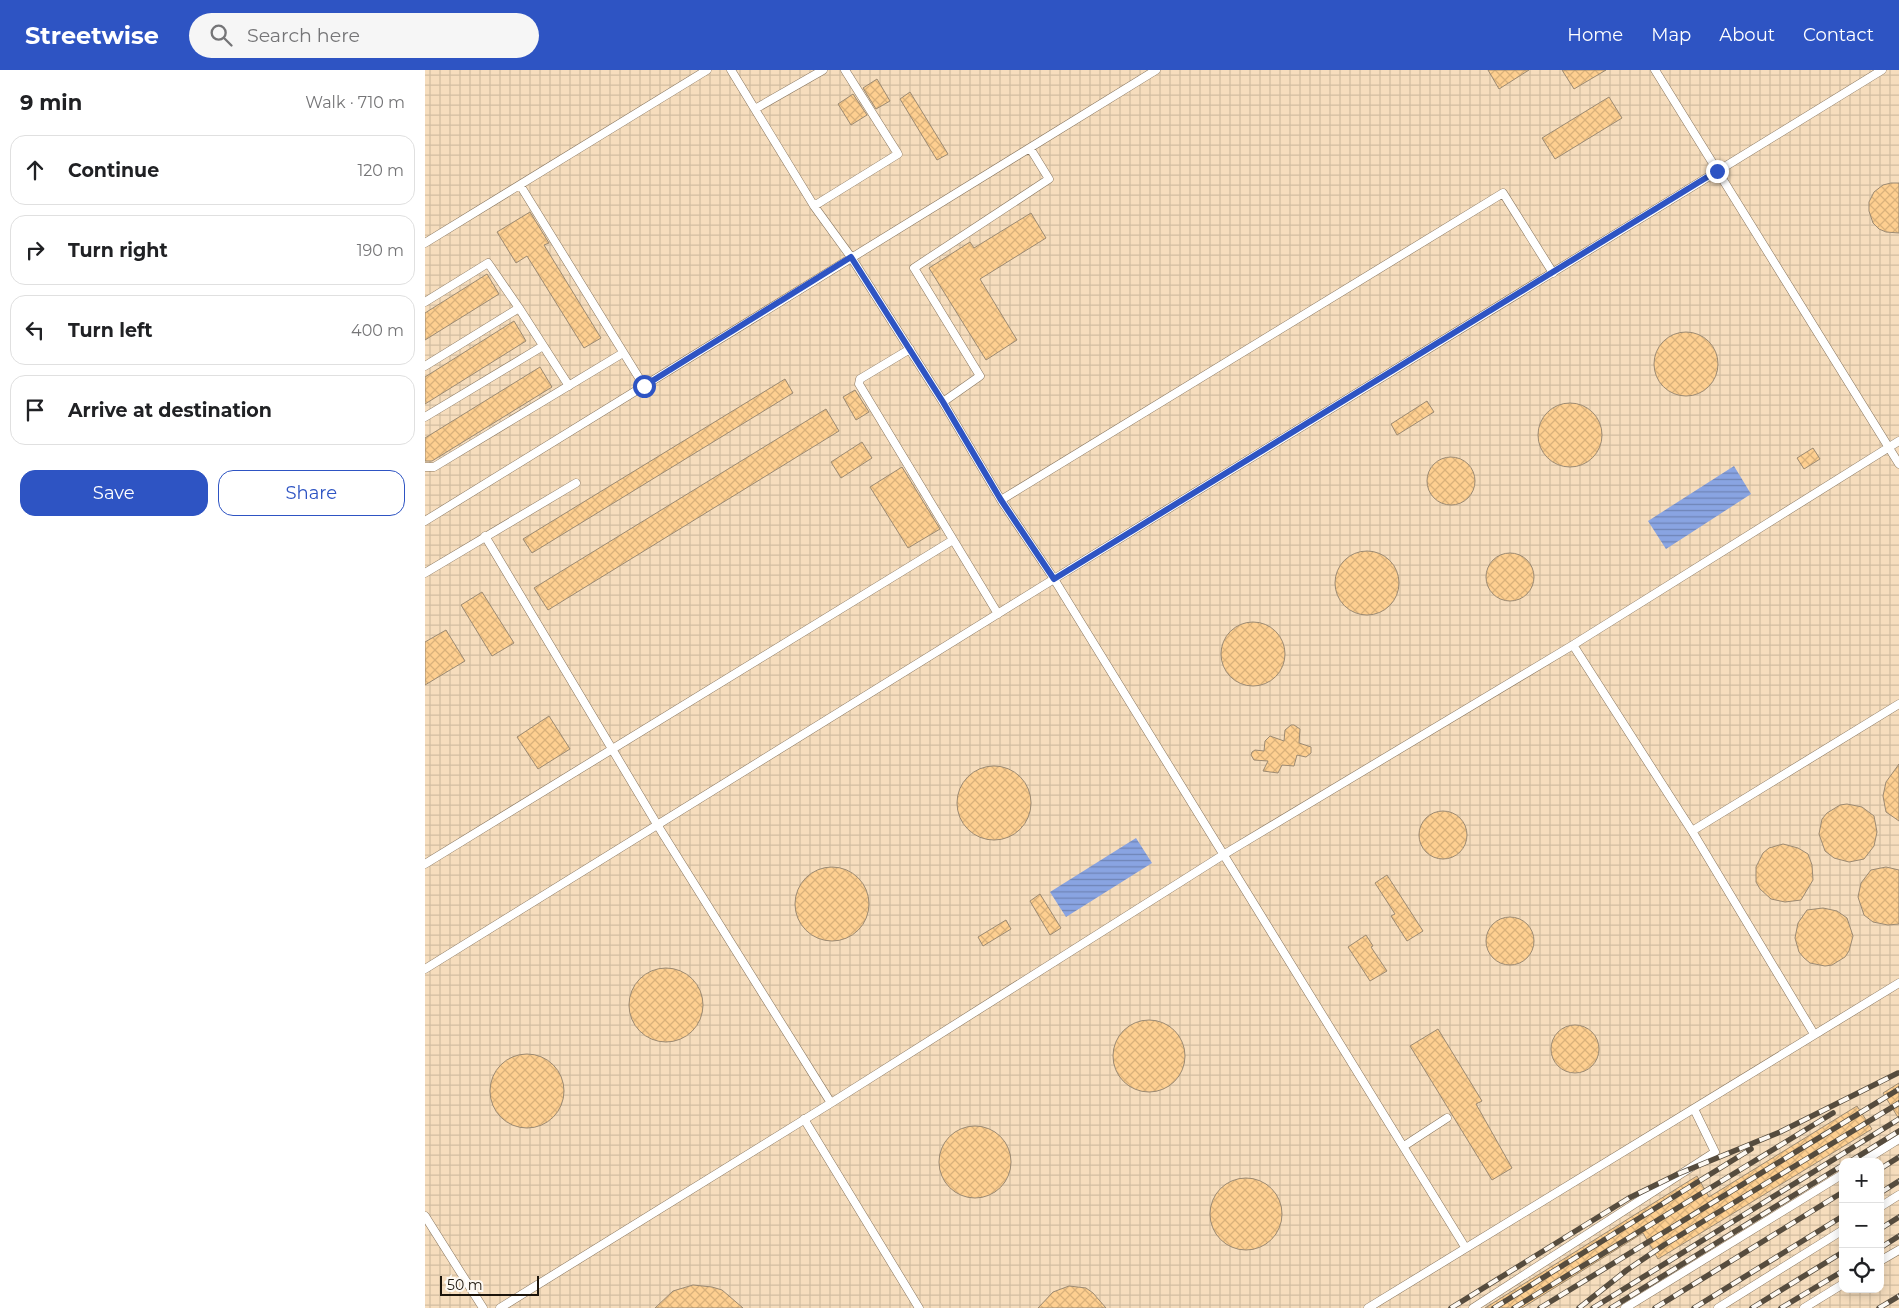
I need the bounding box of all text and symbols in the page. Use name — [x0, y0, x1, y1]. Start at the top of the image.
search box — [189, 13, 539, 58]
text: Streetwise — [25, 21, 159, 50]
icon: search — [207, 21, 235, 49]
text: Search here — [247, 24, 360, 47]
text: Home — [1567, 24, 1623, 46]
text: Map — [1651, 24, 1691, 46]
text: About — [1719, 24, 1775, 46]
text: Contact — [1803, 24, 1874, 46]
text: 9 min — [20, 90, 82, 115]
text: Walk · 710 m — [305, 93, 405, 112]
icon: ahead — [21, 156, 49, 184]
text: Continue — [68, 159, 159, 182]
route end — [1706, 160, 1729, 183]
text: 120 m — [357, 161, 404, 180]
icon: right — [21, 236, 49, 264]
text: Turn right — [68, 239, 168, 262]
text: 190 m — [357, 241, 404, 260]
icon: left — [21, 316, 49, 344]
text: Turn left — [68, 319, 153, 342]
text: 400 m — [351, 321, 404, 340]
route start — [633, 375, 656, 398]
icon: arrive — [21, 396, 49, 424]
text: Arrive at destination — [68, 399, 272, 422]
button: Save — [20, 470, 208, 516]
button: Share — [218, 470, 405, 516]
map controls — [1839, 1158, 1884, 1293]
button: + — [1839, 1158, 1884, 1203]
button: − — [1839, 1203, 1884, 1248]
button: locate — [1839, 1248, 1884, 1293]
scale bar — [440, 1273, 539, 1296]
text: 50 m — [447, 1276, 483, 1294]

